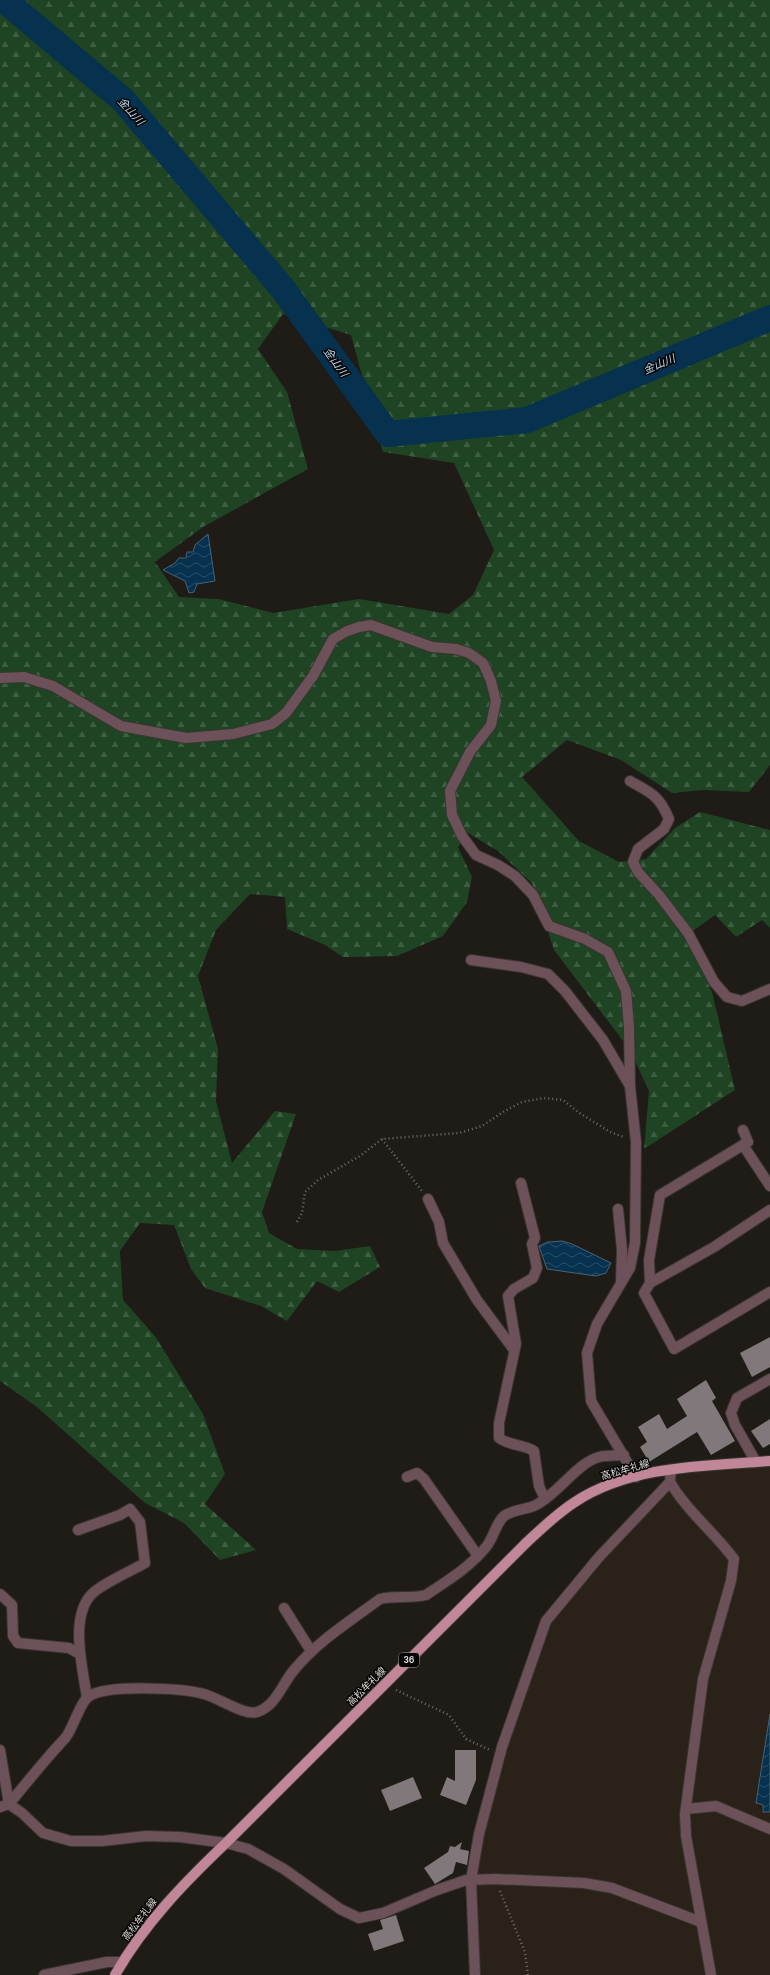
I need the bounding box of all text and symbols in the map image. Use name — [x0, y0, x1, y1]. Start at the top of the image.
water label: 金山川 — [115, 94, 148, 129]
water label: 金山川 — [321, 345, 352, 380]
water label: 金山川 — [641, 351, 678, 377]
street label: 高松牟礼線 — [599, 1456, 651, 1483]
road number: 36 — [399, 1653, 419, 1667]
street label: 高松牟礼線 — [344, 1664, 389, 1709]
street label: 高松牟礼線 — [119, 1895, 160, 1943]

